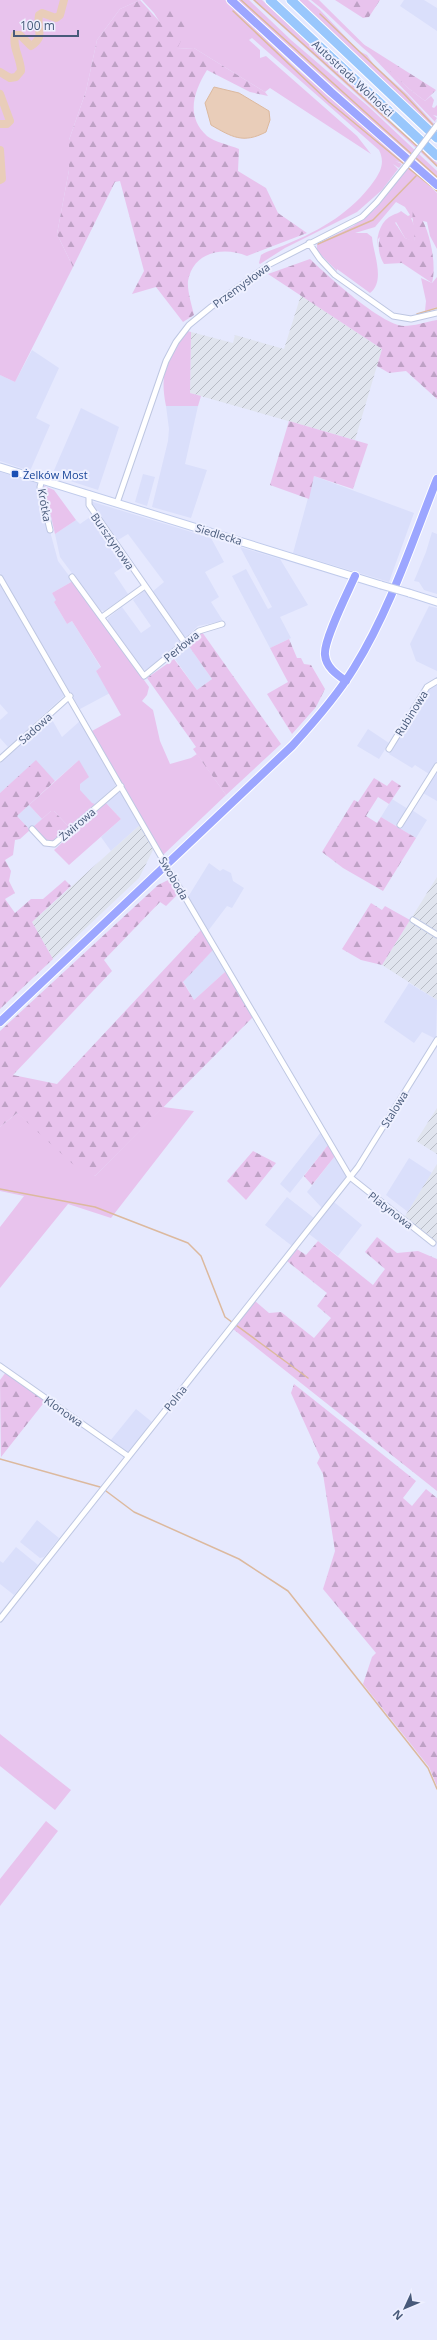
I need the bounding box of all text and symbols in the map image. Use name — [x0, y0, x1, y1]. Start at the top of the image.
scale bar — [14, 12, 78, 38]
text: 100 m — [20, 17, 55, 34]
street label: Autostrada Wolności — [309, 36, 397, 120]
street label: Przemysłowa — [209, 259, 273, 311]
place label: Żelków Most — [23, 467, 88, 482]
marker: Żelków Most — [10, 469, 20, 479]
street label: Krótka — [35, 487, 55, 523]
street label: Bursztynowa — [88, 510, 138, 572]
street label: Siedlecka — [194, 520, 244, 548]
street label: Perłowa — [160, 627, 202, 665]
street label: Rubinowa — [391, 687, 431, 739]
street label: Sadowa — [15, 709, 55, 747]
street label: Żwirowa — [56, 804, 98, 844]
street label: Swoboda — [156, 854, 192, 902]
street label: Stalowa — [377, 1088, 411, 1130]
street label: Platynowa — [366, 1188, 416, 1232]
street label: Polna — [160, 1382, 190, 1414]
street label: Klonowa — [42, 1392, 86, 1430]
north arrow — [385, 2288, 425, 2328]
text: N — [389, 2307, 406, 2324]

